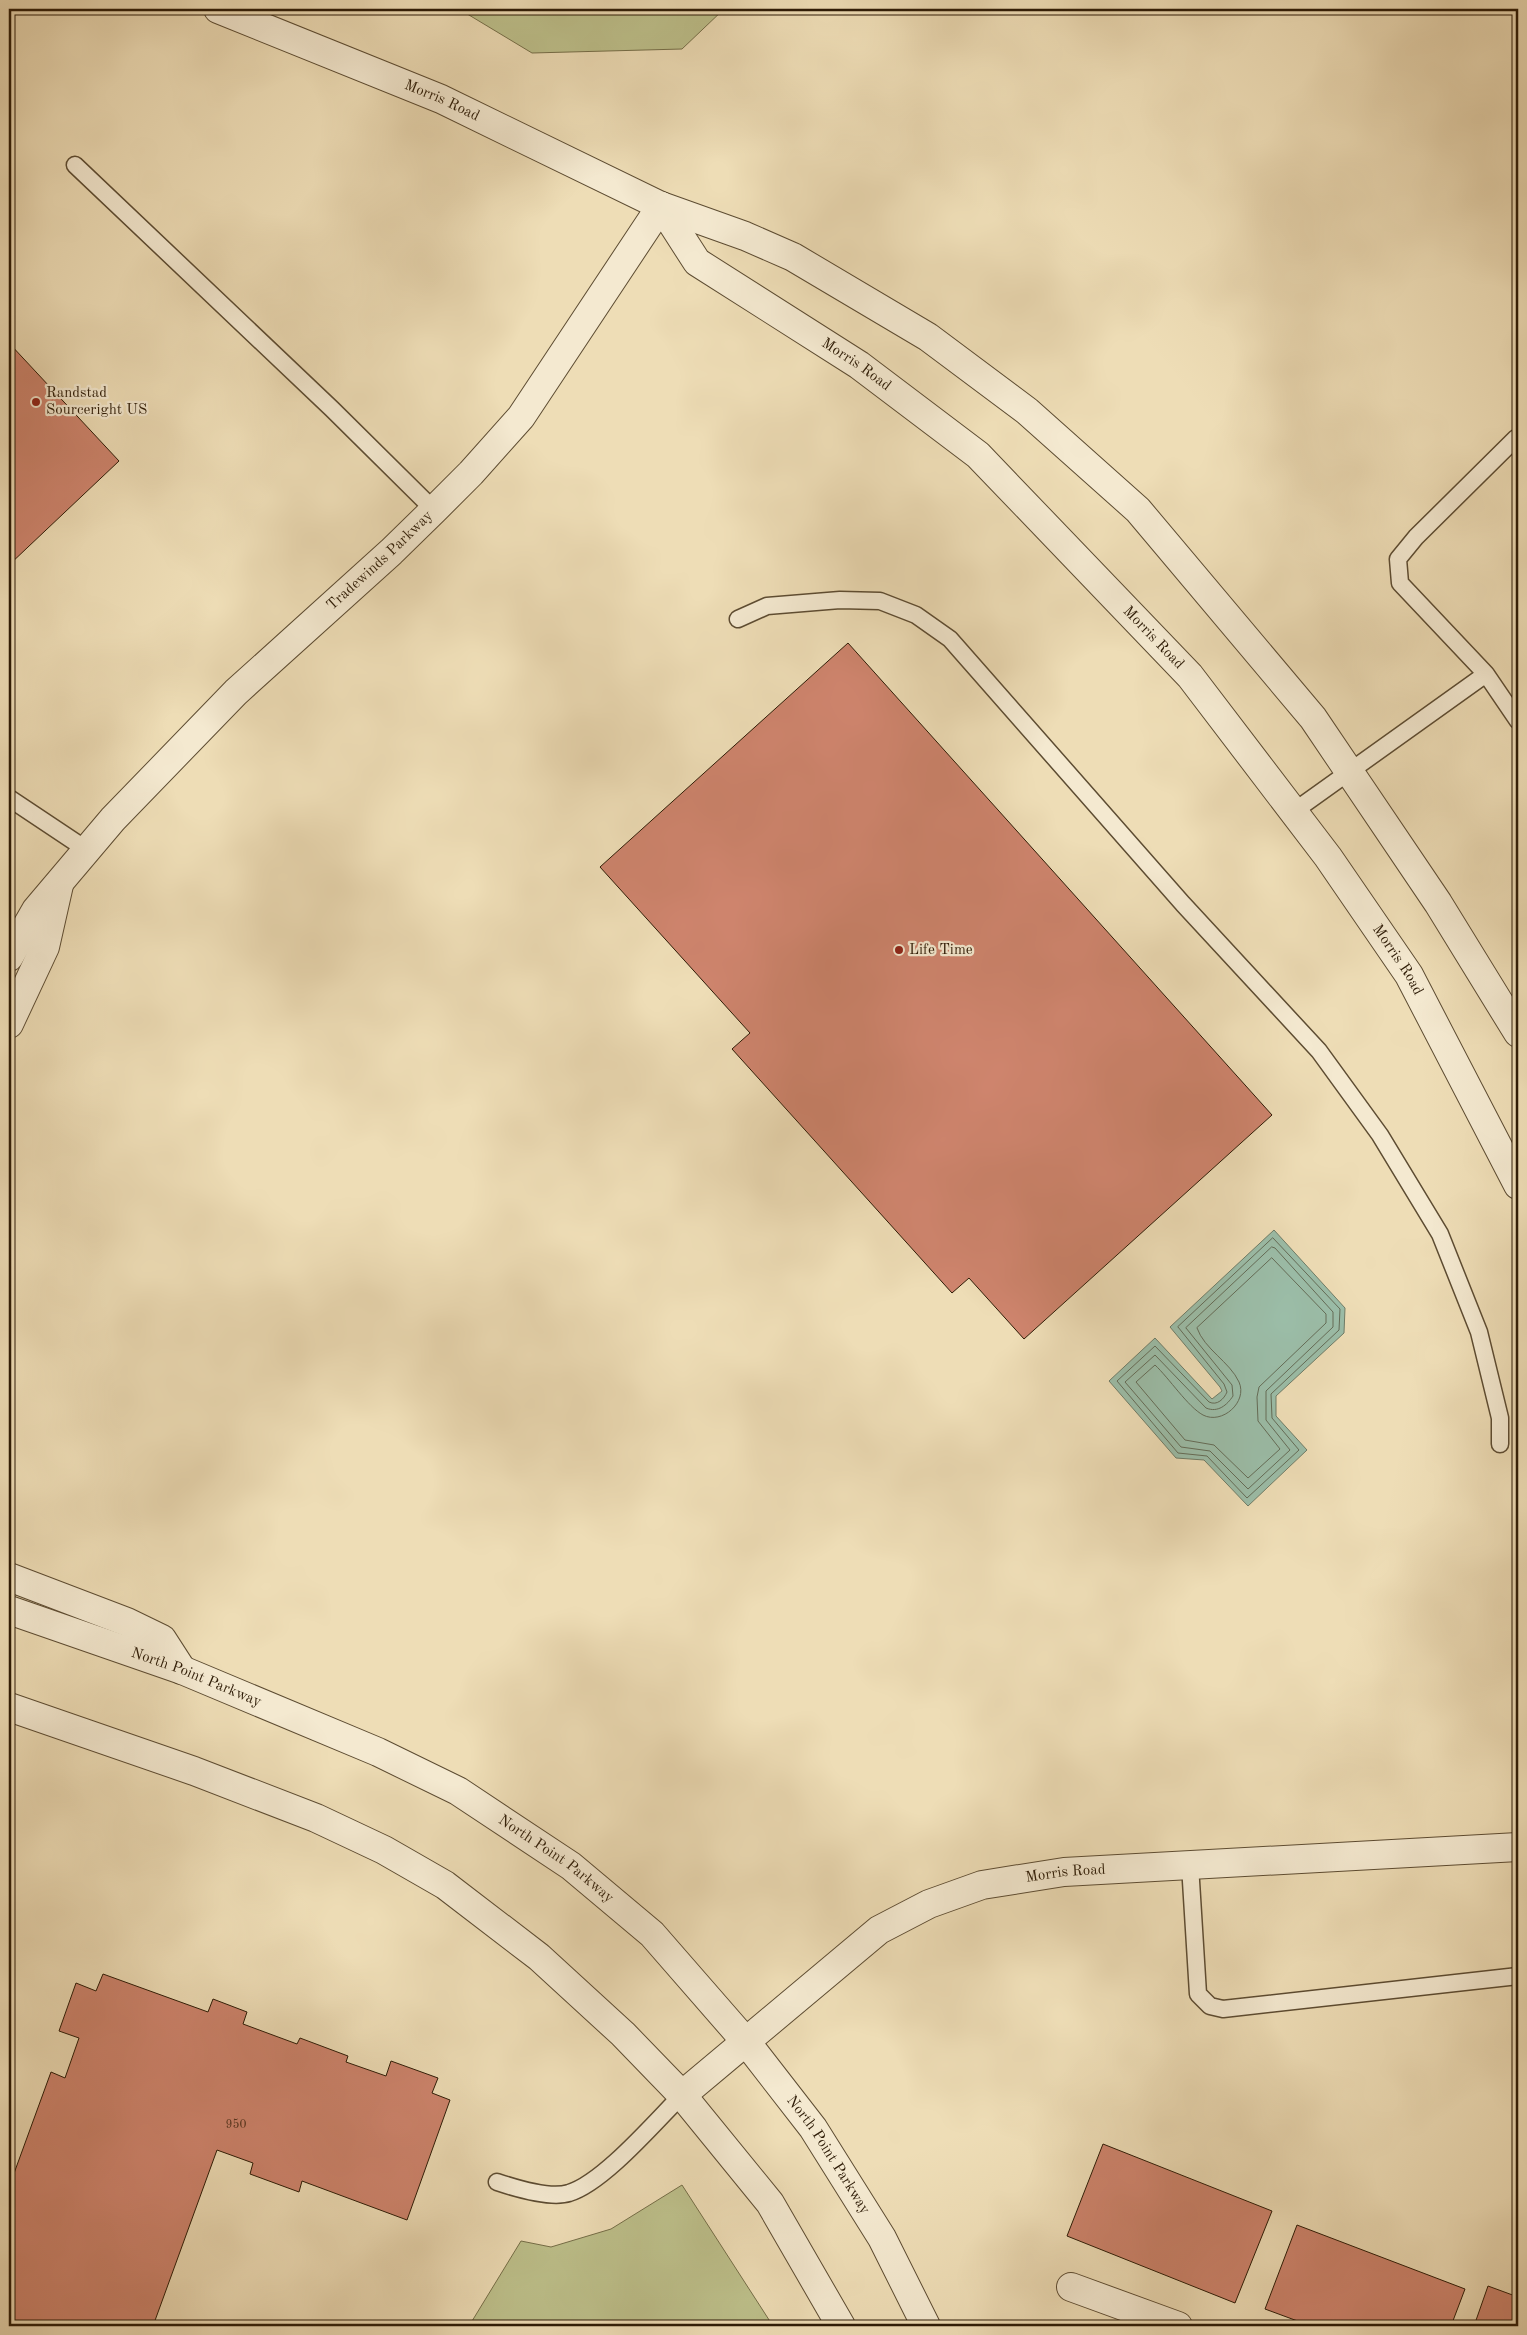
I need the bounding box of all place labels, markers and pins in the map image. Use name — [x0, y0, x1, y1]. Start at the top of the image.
place label: Randstad Sourceright US — [46, 386, 147, 418]
marker: Randstad Sourceright US — [30, 396, 42, 408]
place label: Life Time — [909, 943, 973, 958]
marker: Life Time — [893, 944, 905, 956]

